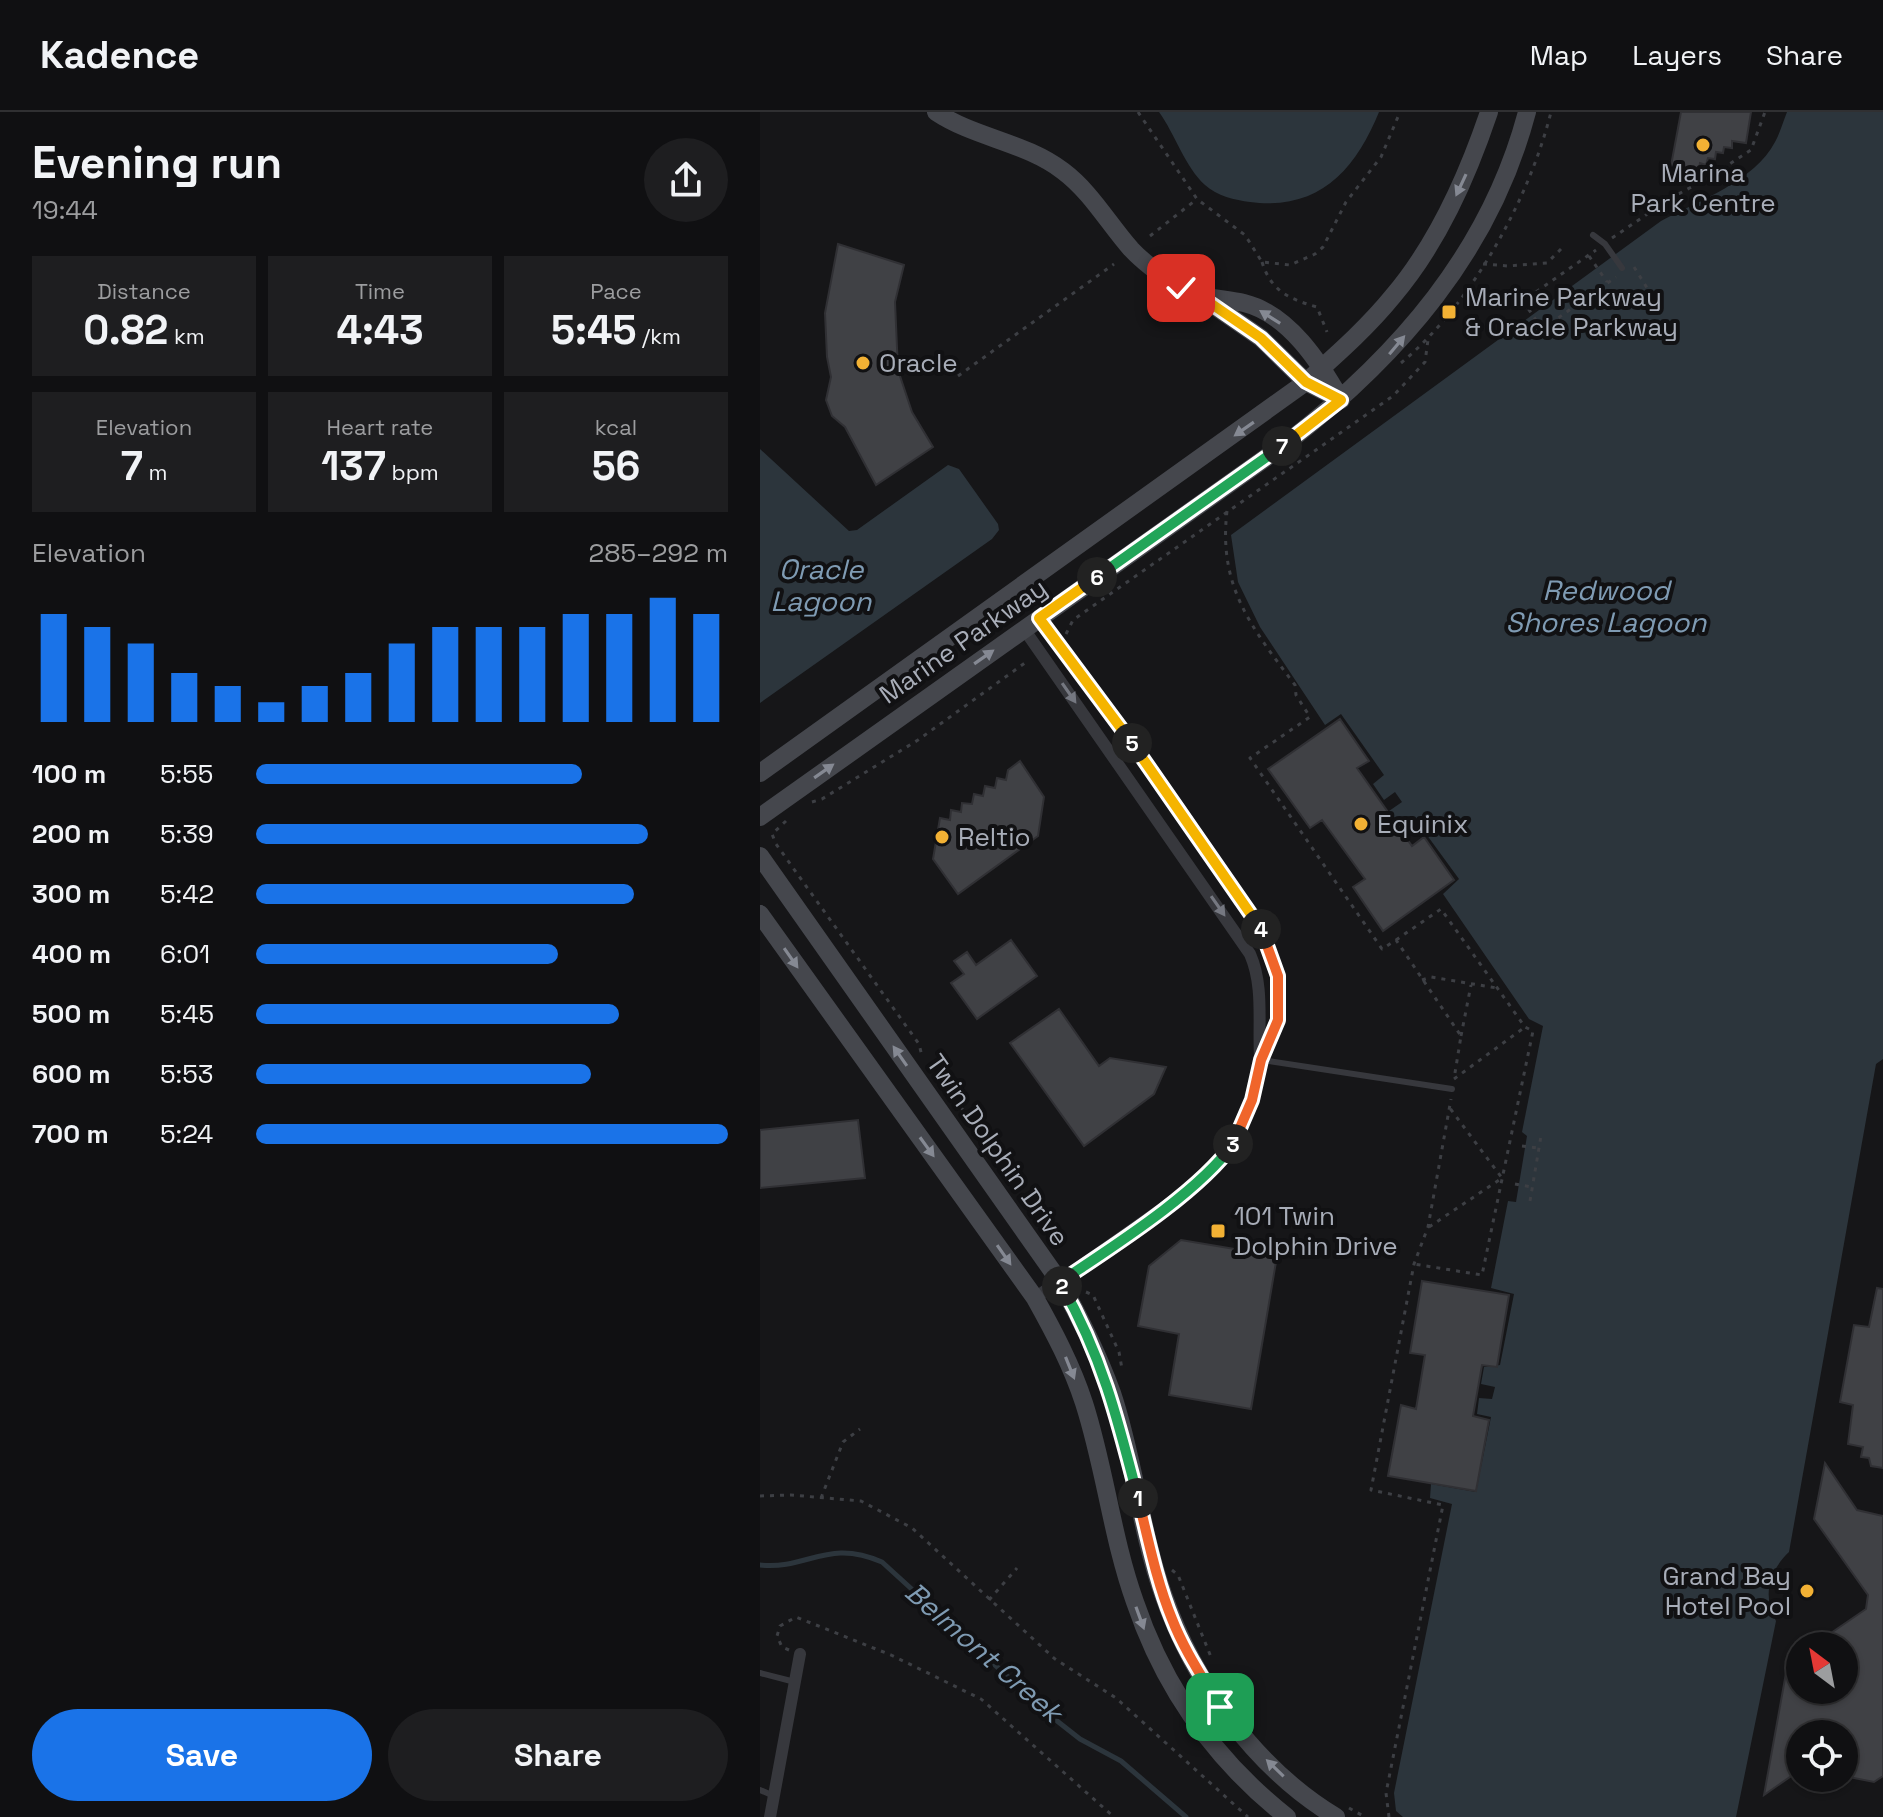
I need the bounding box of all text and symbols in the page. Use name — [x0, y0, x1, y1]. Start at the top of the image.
text: Kadence — [40, 31, 199, 79]
text: Map — [1530, 37, 1588, 73]
text: Layers — [1632, 37, 1722, 73]
text: Share — [1766, 37, 1843, 73]
text: Evening run — [32, 135, 282, 191]
marker: Marina Park Centre — [1694, 136, 1712, 154]
button: share — [644, 138, 728, 222]
place label: Marina Park Centre — [1630, 156, 1776, 220]
one-way arrow — [1454, 173, 1468, 196]
text: 19:44 — [32, 193, 98, 227]
pin — [1147, 254, 1215, 322]
icon: check — [1159, 266, 1203, 310]
text: Distance — [97, 277, 191, 305]
text: Time — [355, 277, 405, 305]
text: Pace — [590, 277, 642, 305]
place label: Marine Parkway & Oracle Parkway — [1465, 280, 1678, 344]
marker: Marine Parkway & Oracle Parkway — [1440, 303, 1458, 321]
text: 0.82 — [83, 305, 168, 356]
text: 4:43 — [336, 305, 424, 356]
text: 5:45 — [551, 305, 636, 356]
one-way arrow — [1259, 309, 1280, 324]
text: km — [168, 322, 205, 350]
text: /km — [636, 322, 681, 350]
one-way arrow — [1388, 335, 1405, 355]
place label: Oracle — [879, 346, 958, 380]
marker: Oracle — [854, 354, 872, 372]
text: Elevation — [96, 413, 192, 441]
text: Heart rate — [327, 413, 433, 441]
text: kcal — [595, 413, 637, 441]
one-way arrow — [1233, 421, 1254, 436]
pin: 7 — [1262, 426, 1302, 466]
text: 7 — [1276, 432, 1288, 460]
text: 7 — [121, 441, 143, 492]
text: 137 — [321, 441, 386, 492]
text: 56 — [592, 441, 640, 492]
text: m — [143, 458, 167, 486]
text: bpm — [386, 458, 439, 486]
text: Elevation — [32, 536, 146, 570]
text: 285–292 m — [589, 536, 728, 570]
water label: Oracle Lagoon — [771, 551, 872, 619]
pin: 6 — [1077, 557, 1117, 597]
text: 6 — [1090, 563, 1104, 591]
street label: Marine Parkway — [873, 571, 1053, 711]
water label: Redwood Shores Lagoon — [1506, 572, 1707, 640]
one-way arrow — [974, 650, 995, 665]
one-way arrow — [1061, 682, 1076, 703]
pin: 5 — [1112, 723, 1152, 763]
text: 5 — [1125, 729, 1139, 757]
text: 100 m — [32, 757, 106, 791]
text: 5:55 — [160, 757, 213, 791]
one-way arrow — [813, 764, 834, 779]
place label: Equinix — [1377, 807, 1468, 841]
marker: Equinix — [1352, 815, 1370, 833]
text: 200 m — [32, 817, 110, 851]
text: 5:39 — [160, 817, 214, 851]
place label: Reltio — [958, 820, 1031, 854]
marker: Reltio — [933, 828, 951, 846]
text: 300 m — [32, 877, 110, 911]
text: 5:42 — [160, 877, 214, 911]
one-way arrow — [1210, 895, 1225, 916]
pin: 4 — [1241, 909, 1281, 949]
text: 4 — [1254, 915, 1268, 943]
text: 400 m — [32, 937, 111, 971]
text: 6:01 — [160, 937, 210, 971]
one-way arrow — [783, 947, 799, 969]
text: 500 m — [32, 997, 110, 1031]
text: 5:45 — [160, 997, 214, 1031]
one-way arrow — [893, 1045, 908, 1066]
street label: Twin Dolphin Drive — [919, 1047, 1077, 1253]
text: 600 m — [32, 1057, 111, 1091]
text: 5:53 — [160, 1057, 213, 1091]
text: 700 m — [32, 1117, 109, 1151]
text: 5:24 — [160, 1117, 213, 1151]
pin: 3 — [1213, 1124, 1253, 1164]
text: 3 — [1226, 1130, 1240, 1158]
one-way arrow — [919, 1137, 934, 1158]
place label: 101 Twin Dolphin Drive — [1234, 1199, 1398, 1263]
marker: 101 Twin Dolphin Drive — [1209, 1222, 1227, 1240]
one-way arrow — [996, 1244, 1011, 1265]
pin: 2 — [1042, 1266, 1082, 1306]
text: 2 — [1055, 1272, 1069, 1300]
one-way arrow — [1064, 1356, 1077, 1380]
pin: 1 — [1118, 1478, 1158, 1518]
text: 1 — [1133, 1484, 1143, 1512]
place label: Grand Bay Hotel Pool — [1662, 1559, 1791, 1623]
water label: Belmont Creek — [898, 1574, 1072, 1732]
marker: Grand Bay Hotel Pool — [1798, 1582, 1816, 1600]
one-way arrow — [1134, 1606, 1147, 1630]
north arrow — [1786, 1632, 1858, 1704]
map controls — [1786, 1632, 1858, 1792]
pin — [1186, 1673, 1254, 1741]
icon: arrive — [1198, 1685, 1242, 1729]
button: Save — [32, 1709, 372, 1801]
button: Share — [388, 1709, 728, 1801]
button: locate — [1786, 1720, 1858, 1792]
one-way arrow — [1266, 1759, 1285, 1778]

